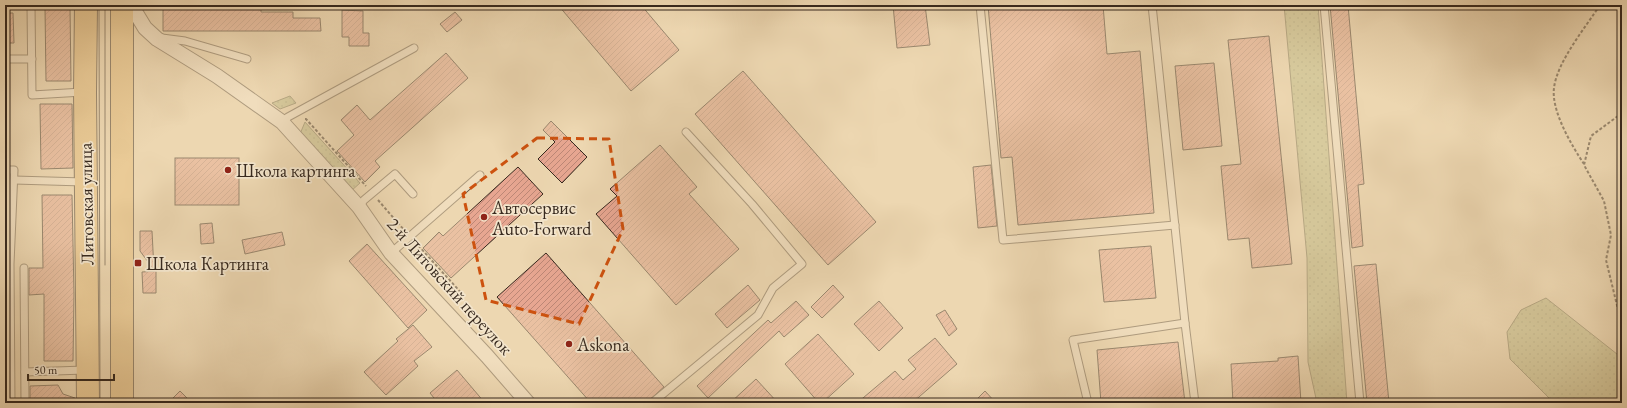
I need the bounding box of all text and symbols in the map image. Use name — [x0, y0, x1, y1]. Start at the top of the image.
street label: Литовская улица — [73, 142, 99, 265]
place label: Школа картинга — [236, 159, 356, 182]
marker: Школа картинга — [223, 165, 233, 175]
place label: Автосервис Auto-Forward — [491, 196, 592, 240]
street label: 2-й Литовский переулок — [382, 212, 518, 360]
marker: Автосервис Auto-Forward — [479, 212, 489, 222]
place label: Школа Картинга — [146, 252, 270, 275]
marker: Школа Картинга — [133, 258, 143, 268]
place label: Askona — [576, 333, 630, 356]
marker: Askona — [564, 339, 574, 349]
scale bar — [28, 356, 114, 382]
text: 50 m — [34, 362, 58, 378]

